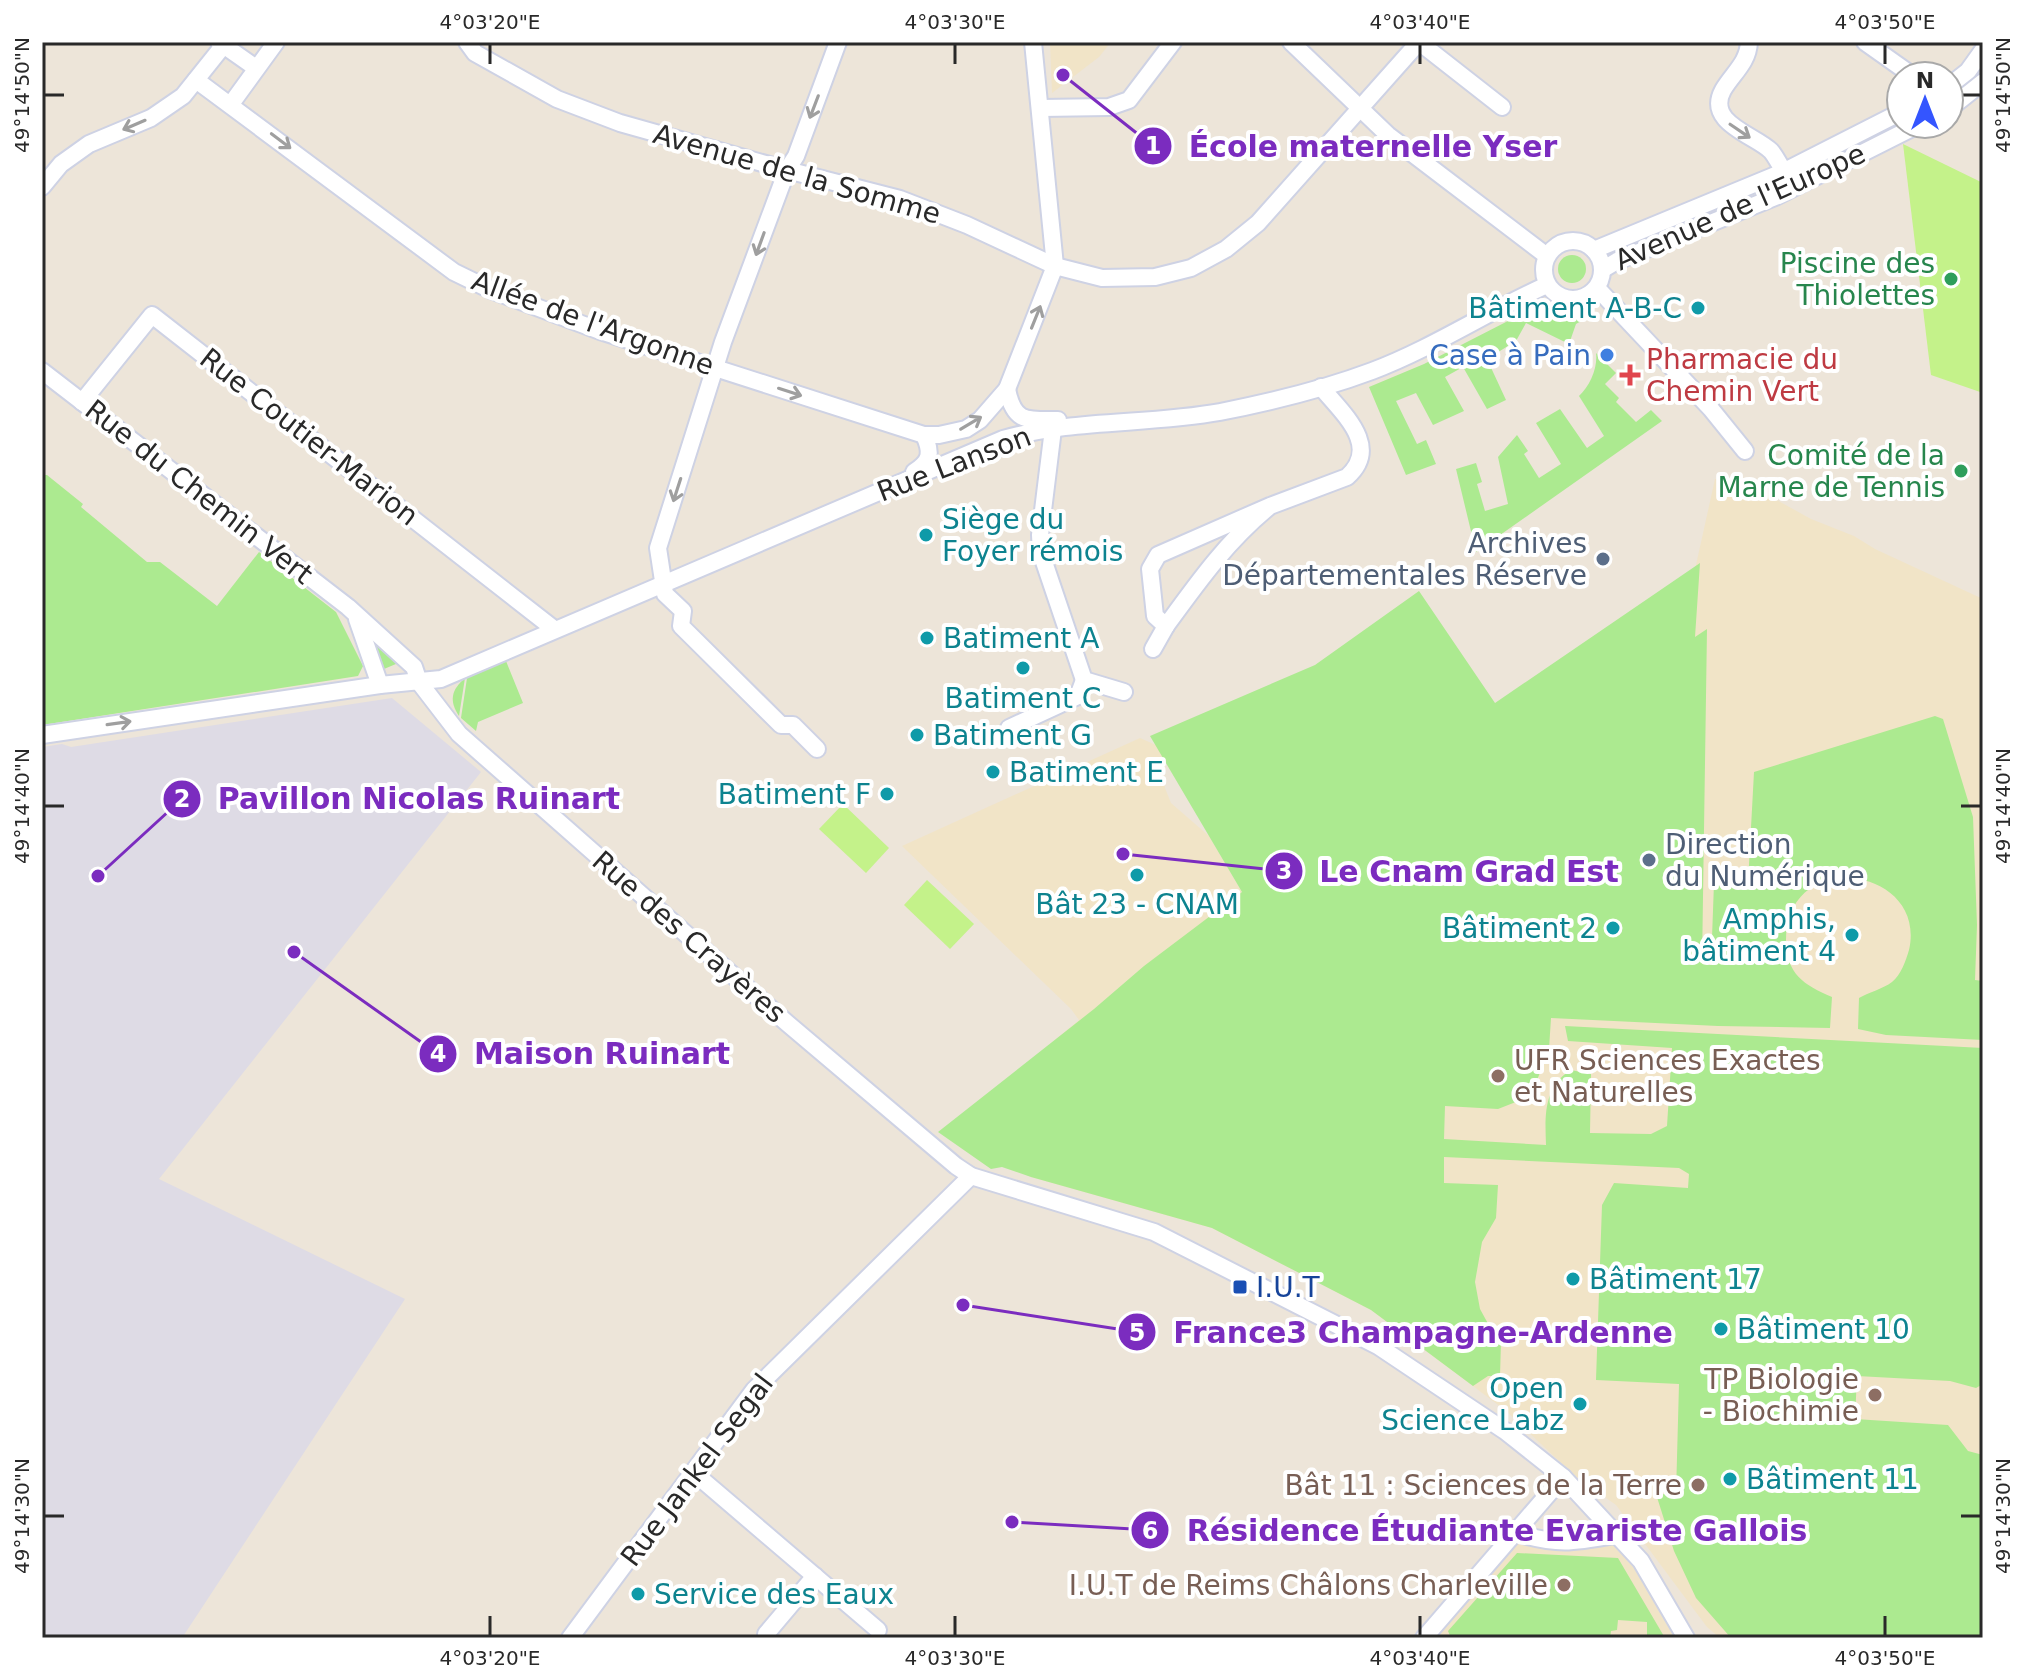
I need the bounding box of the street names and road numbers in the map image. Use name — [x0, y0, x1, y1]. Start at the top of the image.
street label: Avenue de la Somme — [650, 117, 944, 231]
street label: Avenue de l'Europe — [1610, 137, 1870, 277]
street label: Allée de l'Argonne — [467, 264, 719, 382]
street label: Rue Coutier-Marion — [193, 342, 425, 532]
street label: Rue du Chemin Vert — [79, 393, 319, 591]
street label: Rue Lanson — [872, 420, 1036, 508]
street label: Rue des Crayères — [586, 844, 792, 1030]
street label: Rue Jankel Segal — [614, 1367, 780, 1573]

